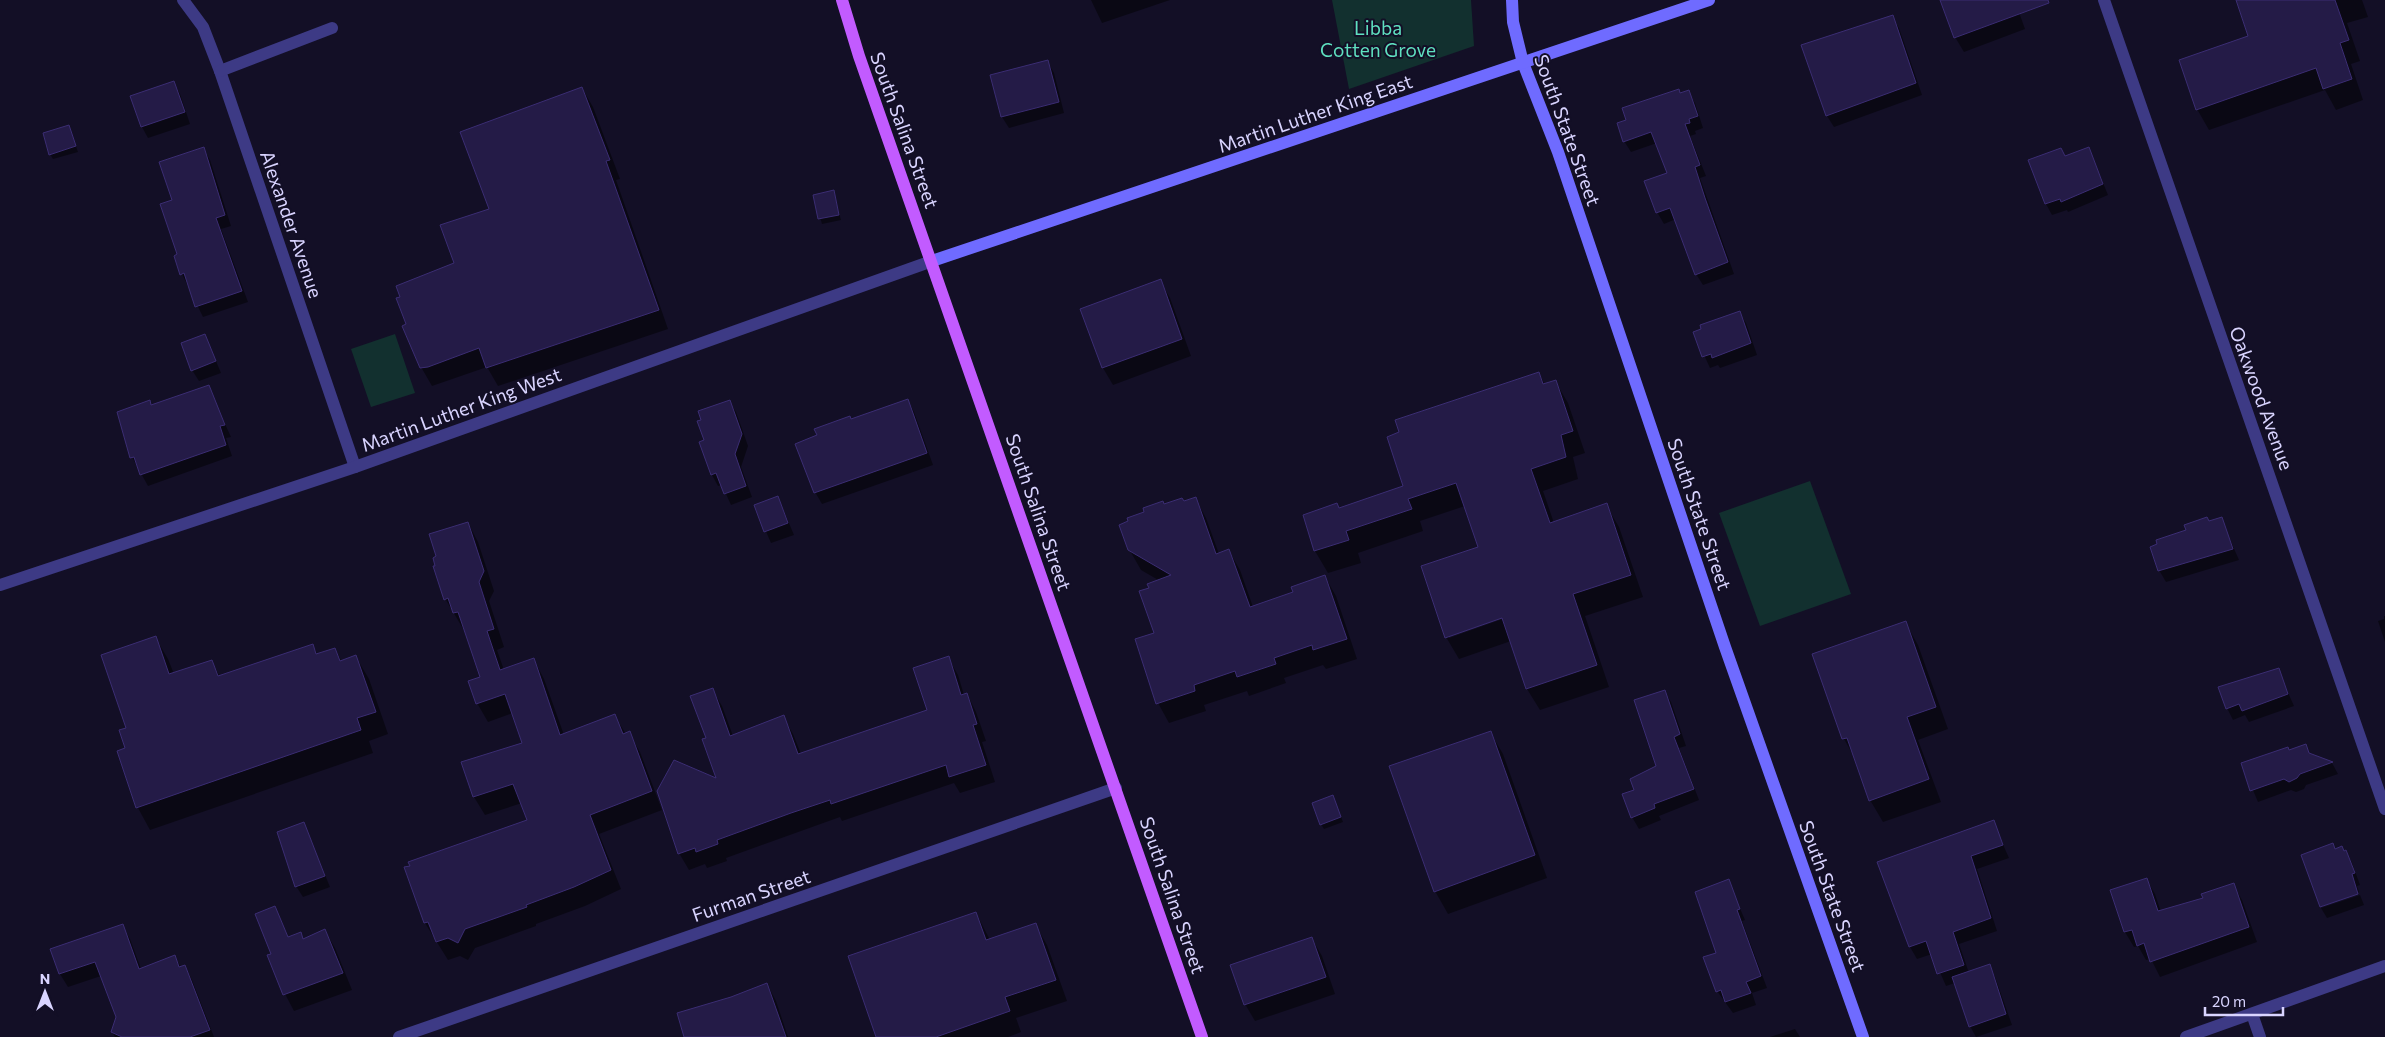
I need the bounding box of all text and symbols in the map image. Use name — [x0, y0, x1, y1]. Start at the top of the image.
park label: Libba Cotten Grove — [1320, 16, 1436, 61]
street label: South Salina Street — [866, 49, 944, 211]
street label: South State Street — [1530, 51, 1606, 209]
street label: Martin Luther King East — [1215, 69, 1415, 157]
street label: Alexander Avenue — [256, 147, 328, 301]
street label: Oakwood Avenue — [2225, 323, 2299, 473]
street label: Martin Luther King West — [358, 362, 564, 456]
street label: South Salina Street — [1001, 431, 1077, 594]
street label: South State Street — [1663, 435, 1737, 593]
street label: South Salina Street — [1135, 814, 1211, 977]
street label: South State Street — [1795, 817, 1871, 975]
street label: Furman Street — [689, 864, 813, 926]
north arrow — [20, 967, 70, 1017]
text: N — [40, 970, 50, 987]
scale bar — [2205, 984, 2282, 1016]
text: 20 m — [2212, 992, 2246, 1010]

